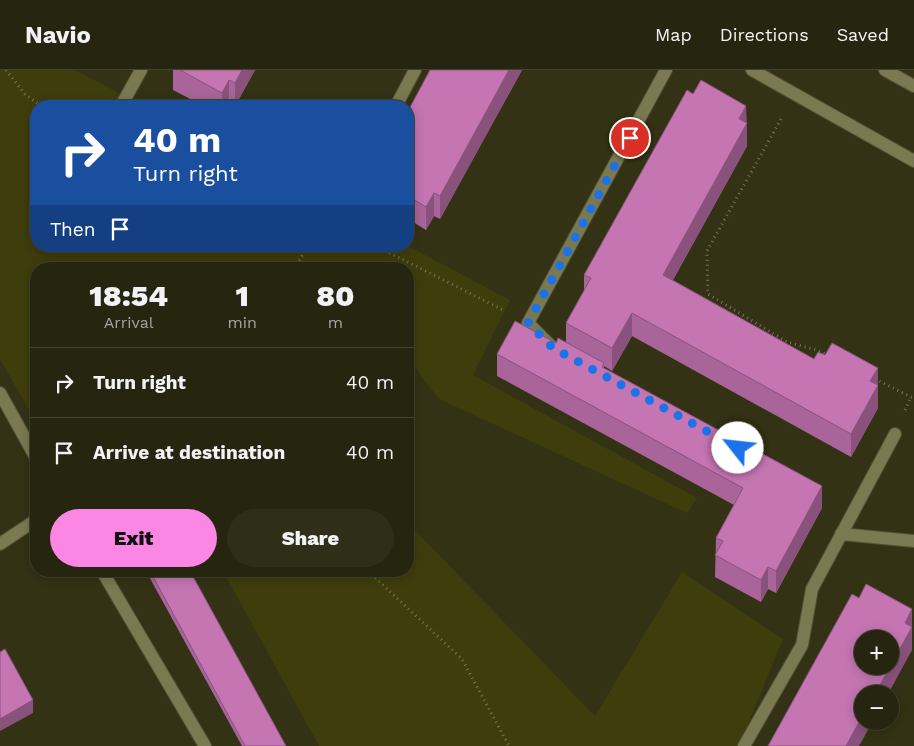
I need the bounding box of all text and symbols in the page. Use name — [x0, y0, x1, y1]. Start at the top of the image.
text: Navio — [25, 21, 91, 49]
text: Map — [655, 24, 692, 45]
text: Directions — [720, 24, 809, 45]
text: Saved — [837, 24, 889, 45]
pin — [609, 117, 651, 159]
text: 40 m — [133, 119, 221, 161]
icon: right — [50, 120, 115, 185]
icon: arrive — [616, 124, 644, 152]
text: Turn right — [133, 161, 238, 186]
icon: arrive — [106, 215, 134, 243]
text: Then — [50, 218, 96, 241]
text: 18:54 — [89, 278, 168, 313]
text: 1 — [235, 278, 249, 313]
text: 80 — [316, 278, 355, 313]
text: Arrival — [104, 313, 154, 332]
text: min — [227, 313, 257, 332]
text: m — [328, 313, 343, 332]
icon: right — [50, 369, 78, 397]
text: Turn right — [93, 371, 186, 394]
text: 40 m — [346, 371, 394, 394]
position arrow — [711, 421, 763, 473]
icon: arrive — [50, 439, 78, 467]
text: Arrive at destination — [93, 441, 285, 464]
text: 40 m — [346, 441, 394, 464]
button: Exit — [50, 509, 217, 567]
button: Share — [227, 509, 394, 567]
map controls — [854, 630, 899, 730]
button: + — [854, 630, 899, 675]
button: − — [854, 685, 899, 730]

